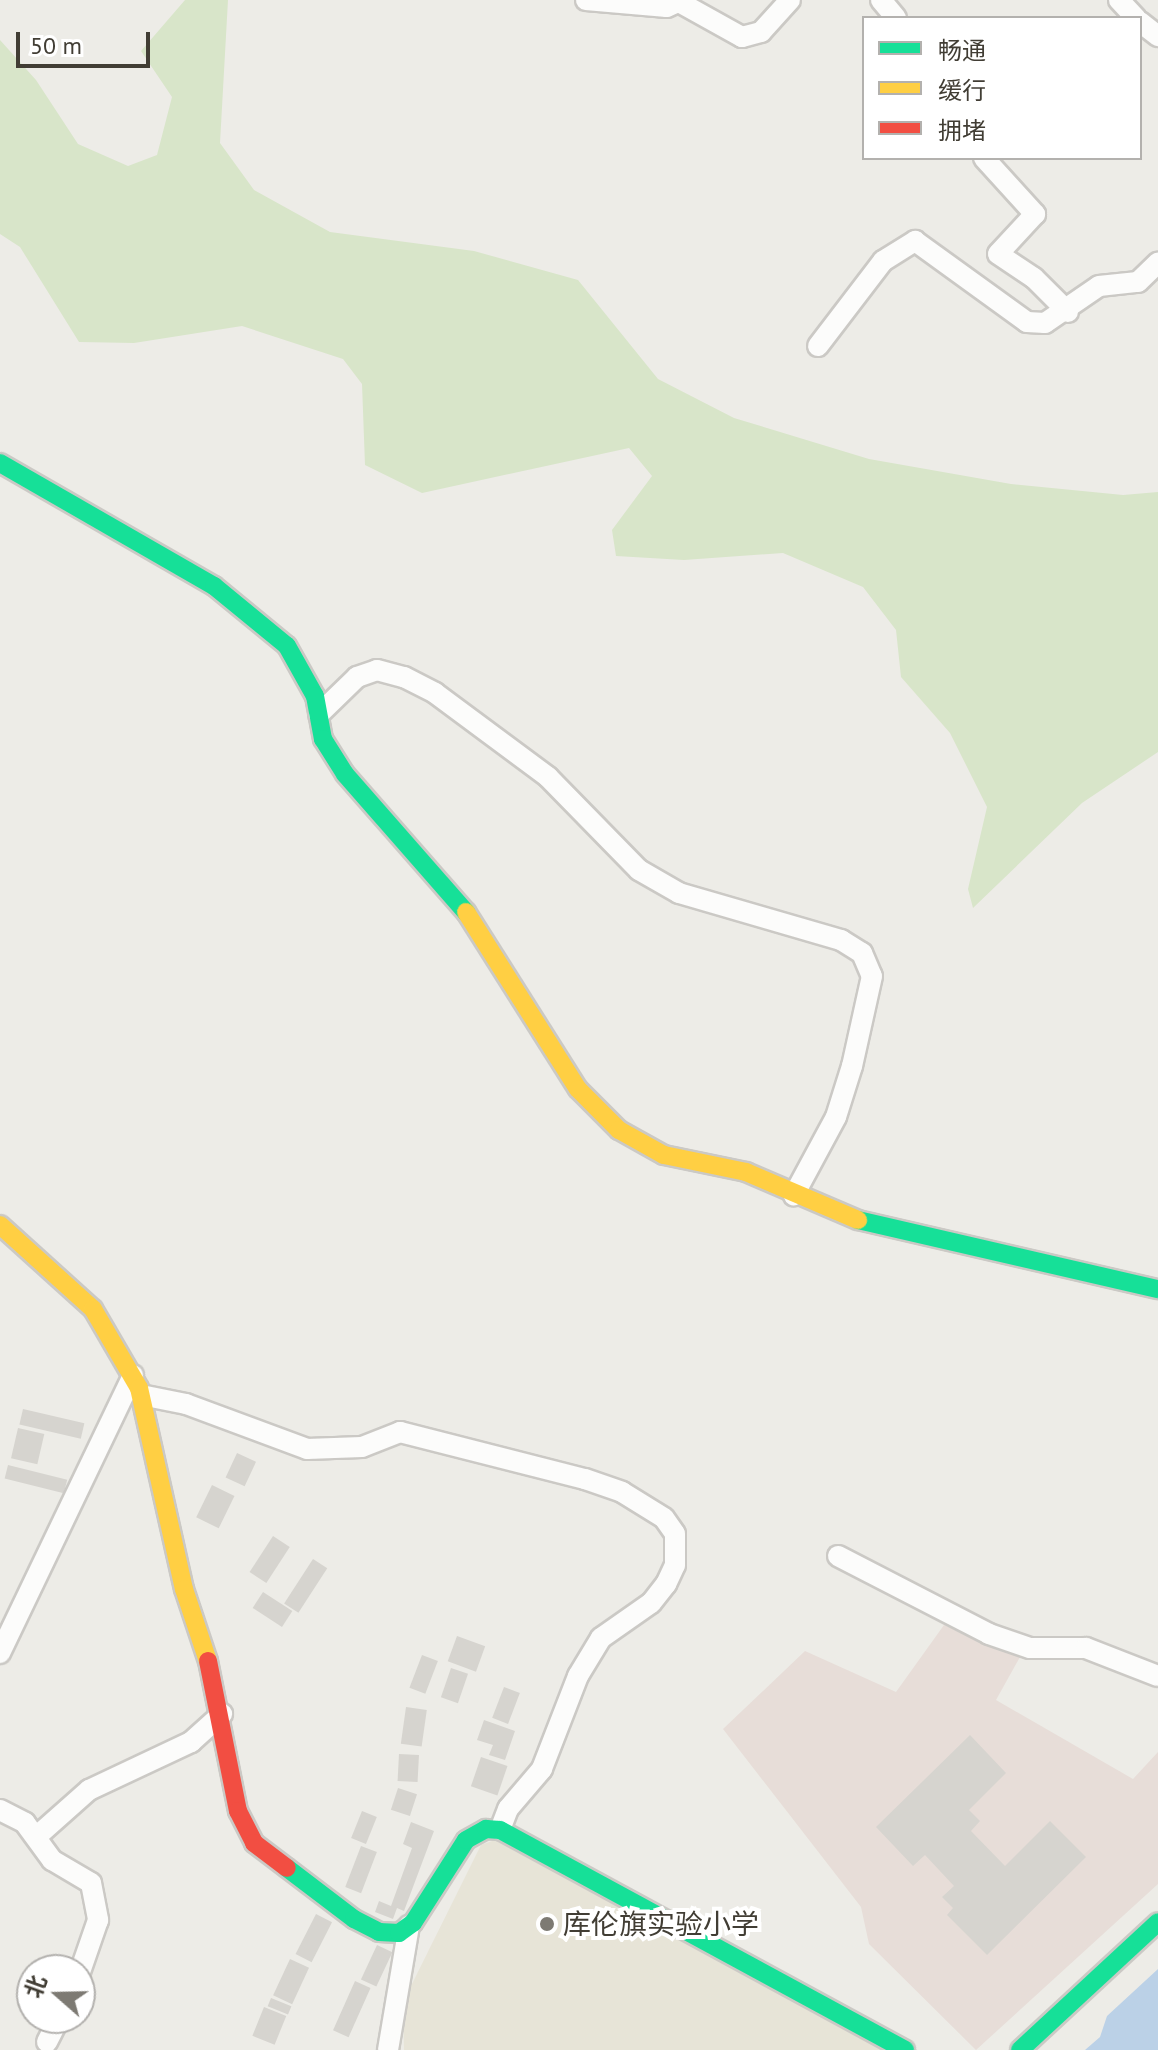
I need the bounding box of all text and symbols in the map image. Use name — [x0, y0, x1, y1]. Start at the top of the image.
scale bar — [20, 16, 154, 66]
legend — [862, 16, 1142, 160]
text: 50 m — [30, 30, 82, 61]
text: 畅通 — [938, 35, 986, 66]
text: 缓行 — [938, 75, 986, 106]
text: 拥堵 — [938, 115, 986, 146]
place label: 库伦旗实验小学 — [563, 1907, 759, 1941]
marker: 库伦旗实验小学 — [538, 1915, 556, 1933]
north arrow — [16, 1954, 96, 2034]
text: 北 — [18, 1971, 52, 2002]

